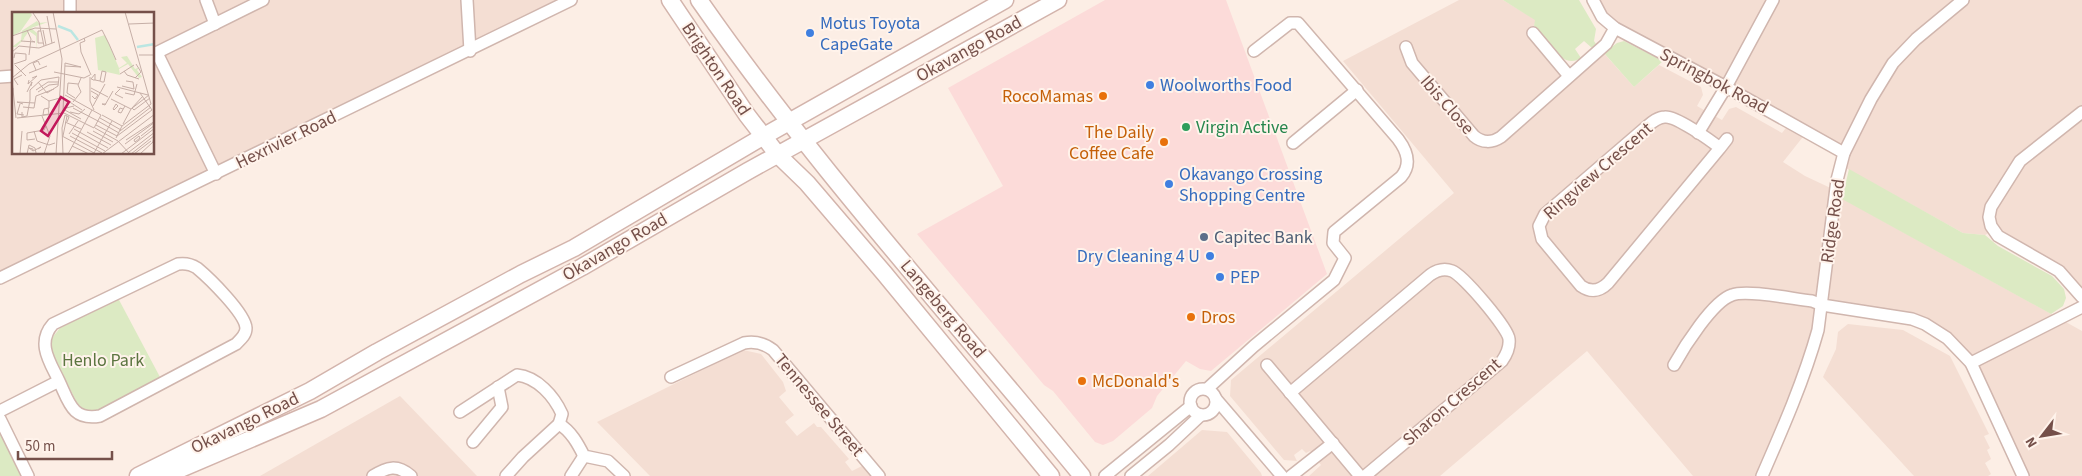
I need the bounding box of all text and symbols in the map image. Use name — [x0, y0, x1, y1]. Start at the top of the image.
street label: Okavango Road — [912, 10, 1026, 88]
place label: Motus Toyota CapeGate — [820, 11, 920, 57]
inset map — [12, 12, 155, 155]
street label: Brighton Road — [675, 17, 757, 121]
marker: Motus Toyota CapeGate — [804, 27, 816, 39]
street label: Springbok Road — [1655, 42, 1773, 120]
street label: Ibis Close — [1414, 70, 1480, 140]
place label: Woolworths Food — [1160, 73, 1292, 98]
marker: Woolworths Food — [1144, 79, 1156, 91]
place label: RocoMamas — [1002, 84, 1093, 109]
marker: RocoMamas — [1097, 90, 1109, 102]
street label: Hexrivier Road — [231, 105, 341, 175]
place label: Virgin Active — [1196, 115, 1288, 140]
street label: Ringview Crescent — [1538, 116, 1658, 226]
place label: The Daily Coffee Cafe — [1069, 120, 1155, 166]
marker: Virgin Active — [1180, 121, 1192, 133]
marker: The Daily Coffee Cafe — [1158, 136, 1170, 148]
place label: Okavango Crossing Shopping Centre — [1179, 162, 1322, 208]
street label: Ridge Road — [1815, 177, 1851, 265]
marker: Okavango Crossing Shopping Centre — [1163, 178, 1175, 190]
street label: Okavango Road — [558, 207, 672, 287]
place label: Capitec Bank — [1214, 225, 1313, 250]
marker: Capitec Bank — [1198, 231, 1210, 243]
place label: Dry Cleaning 4 U — [1077, 244, 1200, 269]
marker: Dry Cleaning 4 U — [1204, 250, 1216, 262]
street label: Langeberg Road — [894, 254, 992, 364]
place label: PEP — [1230, 265, 1260, 290]
marker: PEP — [1214, 271, 1226, 283]
place label: Dros — [1201, 305, 1235, 330]
marker: Dros — [1185, 311, 1197, 323]
park label: Henlo Park — [62, 348, 144, 373]
street label: Tennessee Street — [768, 348, 870, 462]
street label: Sharon Crescent — [1397, 352, 1507, 452]
place label: McDonald's — [1092, 369, 1179, 394]
marker: McDonald's — [1076, 375, 1088, 387]
street label: Okavango Road — [187, 386, 303, 460]
north arrow — [2017, 411, 2067, 461]
scale bar — [18, 428, 111, 460]
text: N — [2021, 433, 2043, 451]
text: 50 m — [25, 436, 55, 457]

